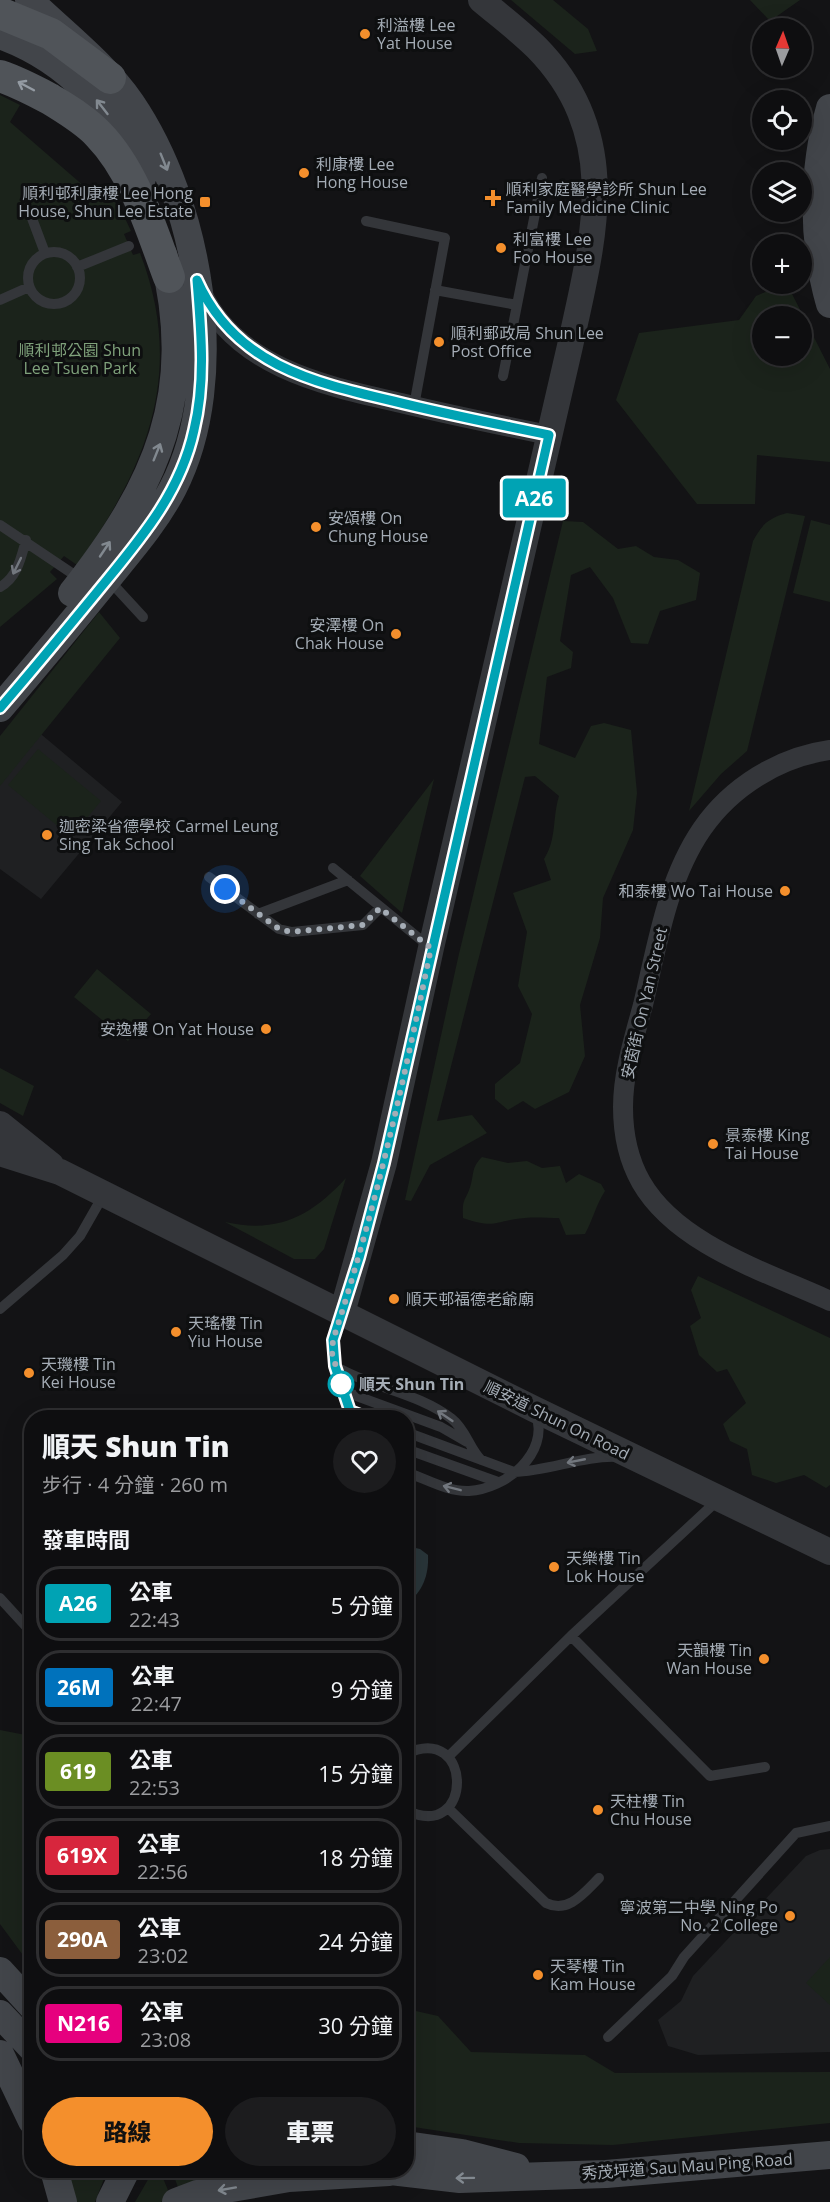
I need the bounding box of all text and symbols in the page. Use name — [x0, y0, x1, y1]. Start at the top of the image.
place label: 利溢樓 Lee Yat House — [377, 14, 455, 54]
north arrow — [752, 18, 812, 78]
map controls — [752, 18, 812, 366]
marker: 利溢樓 Lee Yat House — [358, 27, 372, 41]
one-way arrow — [18, 80, 35, 92]
button: locate — [752, 90, 812, 150]
one-way arrow — [95, 99, 108, 115]
one-way arrow — [159, 152, 170, 170]
place label: 利康樓 Lee Hong House — [316, 153, 408, 193]
button: layers — [752, 162, 812, 222]
marker: 利康樓 Lee Hong House — [297, 166, 311, 180]
place label: 順利家庭醫學診所 Shun Lee Family Medicine Clinic — [506, 178, 707, 218]
place label: 順利邨利康樓 Lee Hong House, Shun Lee Estate — [18, 182, 193, 222]
marker: 順利家庭醫學診所 Shun Lee Family Medicine Clinic — [484, 189, 502, 207]
marker: 順利邨利康樓 Lee Hong House, Shun Lee Estate — [198, 195, 212, 209]
place label: 利富樓 Lee Foo House — [513, 228, 593, 268]
button: + — [752, 234, 812, 294]
marker: 利富樓 Lee Foo House — [494, 241, 508, 255]
button: − — [752, 306, 812, 366]
place label: 順利郵政局 Shun Lee Post Office — [451, 322, 604, 362]
marker: 順利郵政局 Shun Lee Post Office — [432, 335, 446, 349]
park label: 順利邨公園 Shun Lee Tsuen Park — [19, 339, 141, 379]
one-way arrow — [152, 443, 163, 462]
line badge: A26 — [500, 478, 568, 518]
text: A26 — [515, 484, 553, 512]
place label: 安頌樓 On Chung House — [328, 507, 428, 547]
marker: 安頌樓 On Chung House — [309, 520, 323, 534]
one-way arrow — [99, 541, 111, 557]
one-way arrow — [10, 557, 22, 575]
place label: 安澤樓 On Chak House — [295, 614, 384, 654]
marker: 安澤樓 On Chak House — [389, 627, 403, 641]
place label: 迦密梁省德學校 Carmel Leung Sing Tak School — [59, 815, 279, 855]
marker: 迦密梁省德學校 Carmel Leung Sing Tak School — [40, 828, 54, 842]
your location — [210, 874, 240, 904]
place label: 和泰樓 Wo Tai House — [619, 880, 773, 902]
marker: 和泰樓 Wo Tai House — [778, 884, 792, 898]
street label: 安茵街 On Yan Street — [616, 925, 672, 1081]
place label: 安逸樓 On Yat House — [100, 1018, 254, 1040]
marker: 安逸樓 On Yat House — [259, 1022, 273, 1036]
place label: 景泰樓 King Tai House — [725, 1124, 810, 1164]
marker: 景泰樓 King Tai House — [706, 1137, 720, 1151]
place label: 順天邨福德老爺廟 — [406, 1288, 534, 1310]
marker: 順天邨福德老爺廟 — [387, 1292, 401, 1306]
place label: 天瑤樓 Tin Yiu House — [188, 1312, 263, 1352]
marker: 天瑤樓 Tin Yiu House — [169, 1325, 183, 1339]
place label: 天璣樓 Tin Kei House — [41, 1353, 116, 1393]
marker: 天璣樓 Tin Kei House — [22, 1366, 36, 1380]
marker: 順天 Shun Tin — [328, 1371, 354, 1397]
place label: 順天 Shun Tin — [359, 1373, 464, 1395]
street label: 順安道 Shun On Road — [481, 1375, 633, 1465]
one-way arrow — [438, 1410, 454, 1422]
text: 順天 Shun Tin — [42, 1427, 229, 1465]
button: heart — [333, 1430, 396, 1493]
one-way arrow — [566, 1456, 586, 1467]
text: 步行 · 4 分鐘 · 260 m — [42, 1471, 228, 1498]
one-way arrow — [443, 1481, 462, 1493]
text: 發車時間 — [42, 1524, 130, 1554]
place label: 天樂樓 Tin Lok House — [566, 1547, 644, 1587]
marker: 天樂樓 Tin Lok House — [547, 1560, 561, 1574]
text: 公車 — [129, 1576, 173, 1606]
text: A26 — [59, 1589, 97, 1617]
text: 5 分鐘 — [331, 1590, 393, 1620]
text: 22:43 — [129, 1606, 180, 1633]
place label: 天韻樓 Tin Wan House — [667, 1639, 752, 1679]
marker: 天韻樓 Tin Wan House — [757, 1652, 771, 1666]
text: 公車 — [131, 1660, 175, 1690]
text: 26M — [57, 1673, 101, 1701]
text: 9 分鐘 — [331, 1674, 393, 1704]
text: 22:47 — [131, 1690, 182, 1717]
text: 公車 — [129, 1744, 173, 1774]
text: 619 — [60, 1757, 96, 1785]
text: 15 分鐘 — [318, 1758, 393, 1788]
text: 22:53 — [129, 1774, 180, 1801]
place label: 天柱樓 Tin Chu House — [610, 1790, 692, 1830]
marker: 天柱樓 Tin Chu House — [591, 1803, 605, 1817]
text: 公車 — [137, 1828, 181, 1858]
text: 619X — [57, 1841, 107, 1869]
text: 18 分鐘 — [318, 1842, 393, 1872]
text: 22:56 — [137, 1858, 188, 1885]
place label: 寧波第二中學 Ning Po No. 2 College — [620, 1896, 778, 1936]
marker: 寧波第二中學 Ning Po No. 2 College — [783, 1909, 797, 1923]
text: 公車 — [138, 1912, 182, 1942]
text: 290A — [57, 1925, 108, 1953]
text: 24 分鐘 — [318, 1926, 393, 1956]
text: 23:02 — [138, 1942, 189, 1969]
place label: 天琴樓 Tin Kam House — [550, 1955, 636, 1995]
marker: 天琴樓 Tin Kam House — [531, 1968, 545, 1982]
text: 公車 — [140, 1996, 184, 2026]
text: N216 — [57, 2009, 110, 2037]
text: 30 分鐘 — [318, 2010, 393, 2040]
text: 23:08 — [140, 2026, 191, 2053]
button: 路線 — [42, 2097, 213, 2166]
button: 車票 — [225, 2097, 396, 2166]
street label: 秀茂坪道 Sau Mau Ping Road — [581, 2148, 793, 2184]
one-way arrow — [456, 2172, 476, 2184]
one-way arrow — [218, 2184, 237, 2195]

